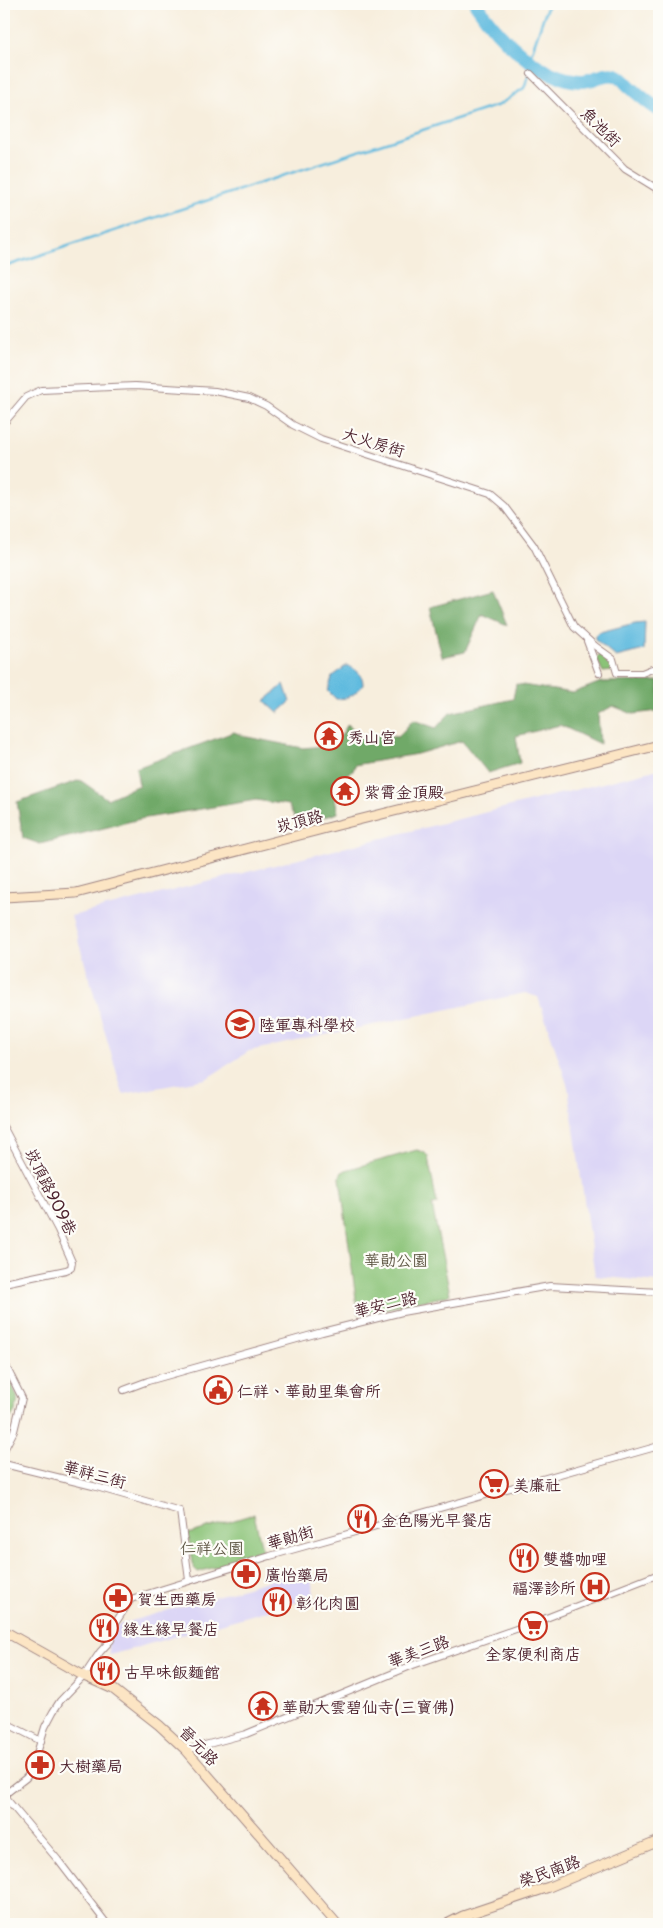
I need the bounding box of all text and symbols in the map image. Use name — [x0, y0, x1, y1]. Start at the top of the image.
street label: 魚池街 — [577, 101, 627, 151]
street label: 大火房街 — [340, 420, 408, 462]
temple icon: 秀山宮 — [314, 721, 344, 751]
place label: 秀山宮 — [348, 724, 396, 748]
temple icon: 紫霄金頂殿 — [330, 776, 360, 806]
place label: 紫霄金頂殿 — [364, 779, 444, 803]
street label: 崁頂路 — [273, 802, 325, 838]
school or university icon: 陸軍專科學校 — [225, 1009, 255, 1039]
place label: 陸軍專科學校 — [259, 1012, 355, 1036]
street label: 崁頂路909巷 — [20, 1143, 84, 1239]
park label: 華勛公園 — [364, 1247, 428, 1271]
street label: 華安二路 — [351, 1284, 419, 1322]
public building icon: 仁祥、華勛里集會所 — [203, 1375, 233, 1405]
place label: 仁祥、華勛里集會所 — [237, 1378, 381, 1402]
street label: 華祥三街 — [61, 1453, 129, 1493]
supermarket icon: 美廉社 — [479, 1469, 509, 1499]
place label: 美廉社 — [513, 1472, 561, 1496]
restaurant icon: 金色陽光早餐店 — [347, 1504, 377, 1534]
place label: 金色陽光早餐店 — [381, 1507, 493, 1531]
street label: 華勛街 — [264, 1518, 316, 1554]
park label: 仁祥公園 — [180, 1535, 244, 1559]
restaurant icon: 雙醬咖哩 — [509, 1543, 539, 1573]
place label: 雙醬咖哩 — [543, 1546, 607, 1570]
pharmacy icon: 廣怡藥局 — [231, 1559, 261, 1589]
place label: 廣怡藥局 — [265, 1562, 329, 1586]
hospital icon: 福澤診所 — [580, 1572, 610, 1602]
place label: 福澤診所 — [512, 1575, 576, 1599]
pharmacy icon: 賀生西藥房 — [103, 1583, 133, 1613]
place label: 賀生西藥房 — [137, 1586, 217, 1610]
restaurant icon: 彰化肉圓 — [262, 1587, 292, 1617]
place label: 彰化肉圓 — [296, 1590, 360, 1614]
supermarket icon: 全家便利商店 — [518, 1611, 548, 1641]
restaurant icon: 緣生緣早餐店 — [89, 1613, 119, 1643]
place label: 緣生緣早餐店 — [123, 1616, 219, 1640]
street label: 華美三路 — [384, 1628, 452, 1672]
place label: 全家便利商店 — [485, 1641, 581, 1665]
restaurant icon: 古早味飯麵館 — [90, 1656, 120, 1686]
place label: 古早味飯麵館 — [124, 1659, 220, 1683]
temple icon: 華勛大雲碧仙寺(三寶佛) — [248, 1691, 278, 1721]
place label: 華勛大雲碧仙寺(三寶佛) — [282, 1694, 455, 1718]
street label: 晉元路 — [175, 1719, 225, 1771]
pharmacy icon: 大樹藥局 — [25, 1750, 55, 1780]
place label: 大樹藥局 — [59, 1753, 123, 1777]
street label: 榮民南路 — [515, 1848, 583, 1892]

